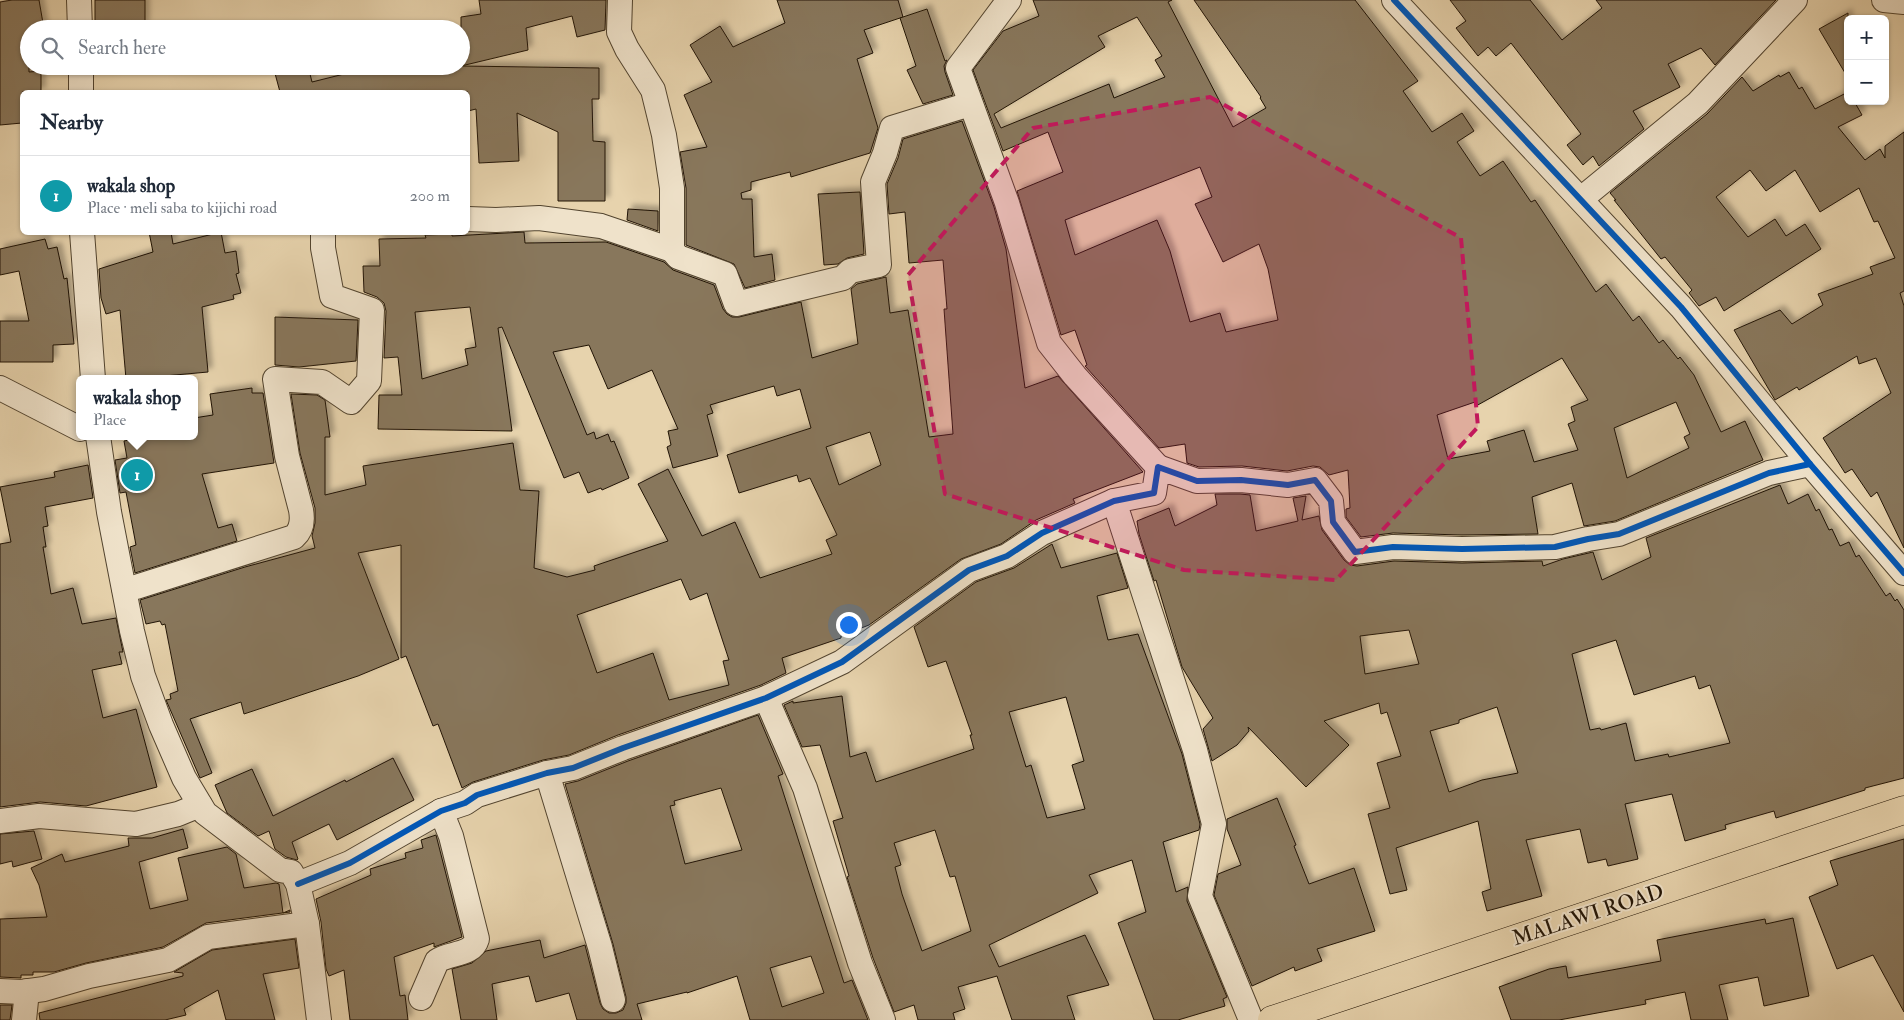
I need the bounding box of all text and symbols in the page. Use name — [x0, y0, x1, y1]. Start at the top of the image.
map controls — [1844, 15, 1889, 105]
button: + — [1844, 15, 1889, 60]
search box — [20, 20, 470, 75]
icon: search — [38, 34, 66, 62]
text: Search here — [78, 36, 166, 60]
button: − — [1844, 60, 1889, 105]
text: Nearby — [40, 109, 103, 136]
text: wakala shop — [87, 174, 175, 198]
text: 1 — [53, 186, 59, 206]
text: 200 m — [410, 186, 450, 206]
text: Place · meli saba to kijichi road — [87, 198, 277, 218]
popup — [76, 375, 198, 440]
text: wakala shop — [93, 386, 181, 410]
text: Place — [93, 410, 126, 430]
pin: 1 — [121, 456, 153, 494]
your location — [836, 612, 862, 638]
street label: MALAWI ROAD — [1509, 878, 1667, 952]

